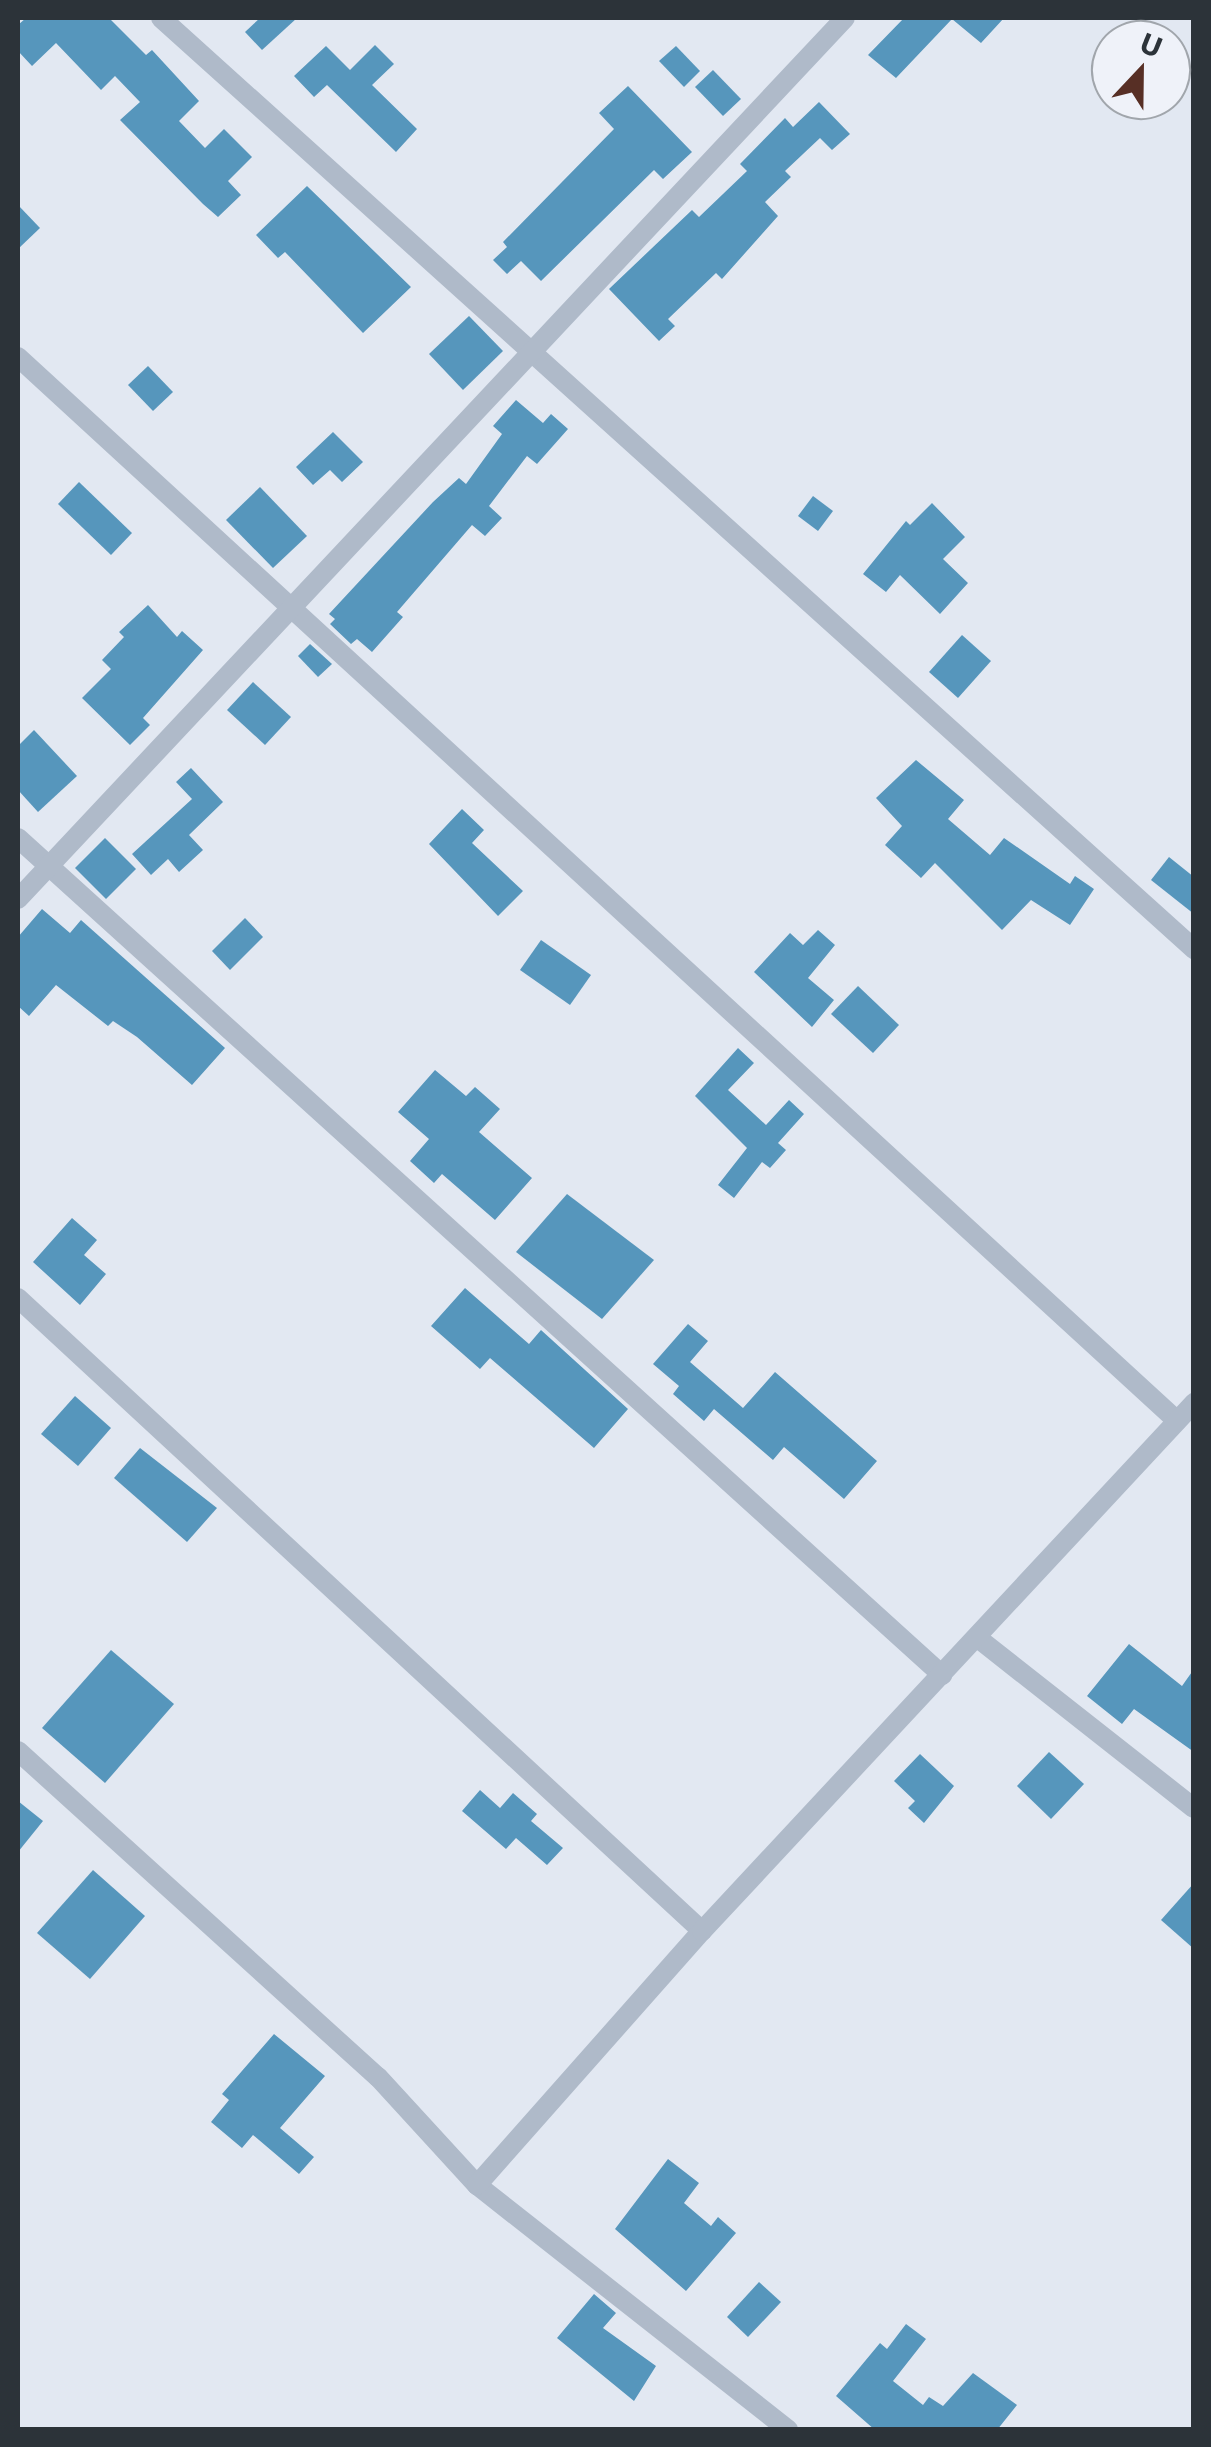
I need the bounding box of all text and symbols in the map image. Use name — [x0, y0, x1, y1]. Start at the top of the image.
north arrow — [1091, 20, 1191, 120]
text: U — [1136, 24, 1167, 64]

